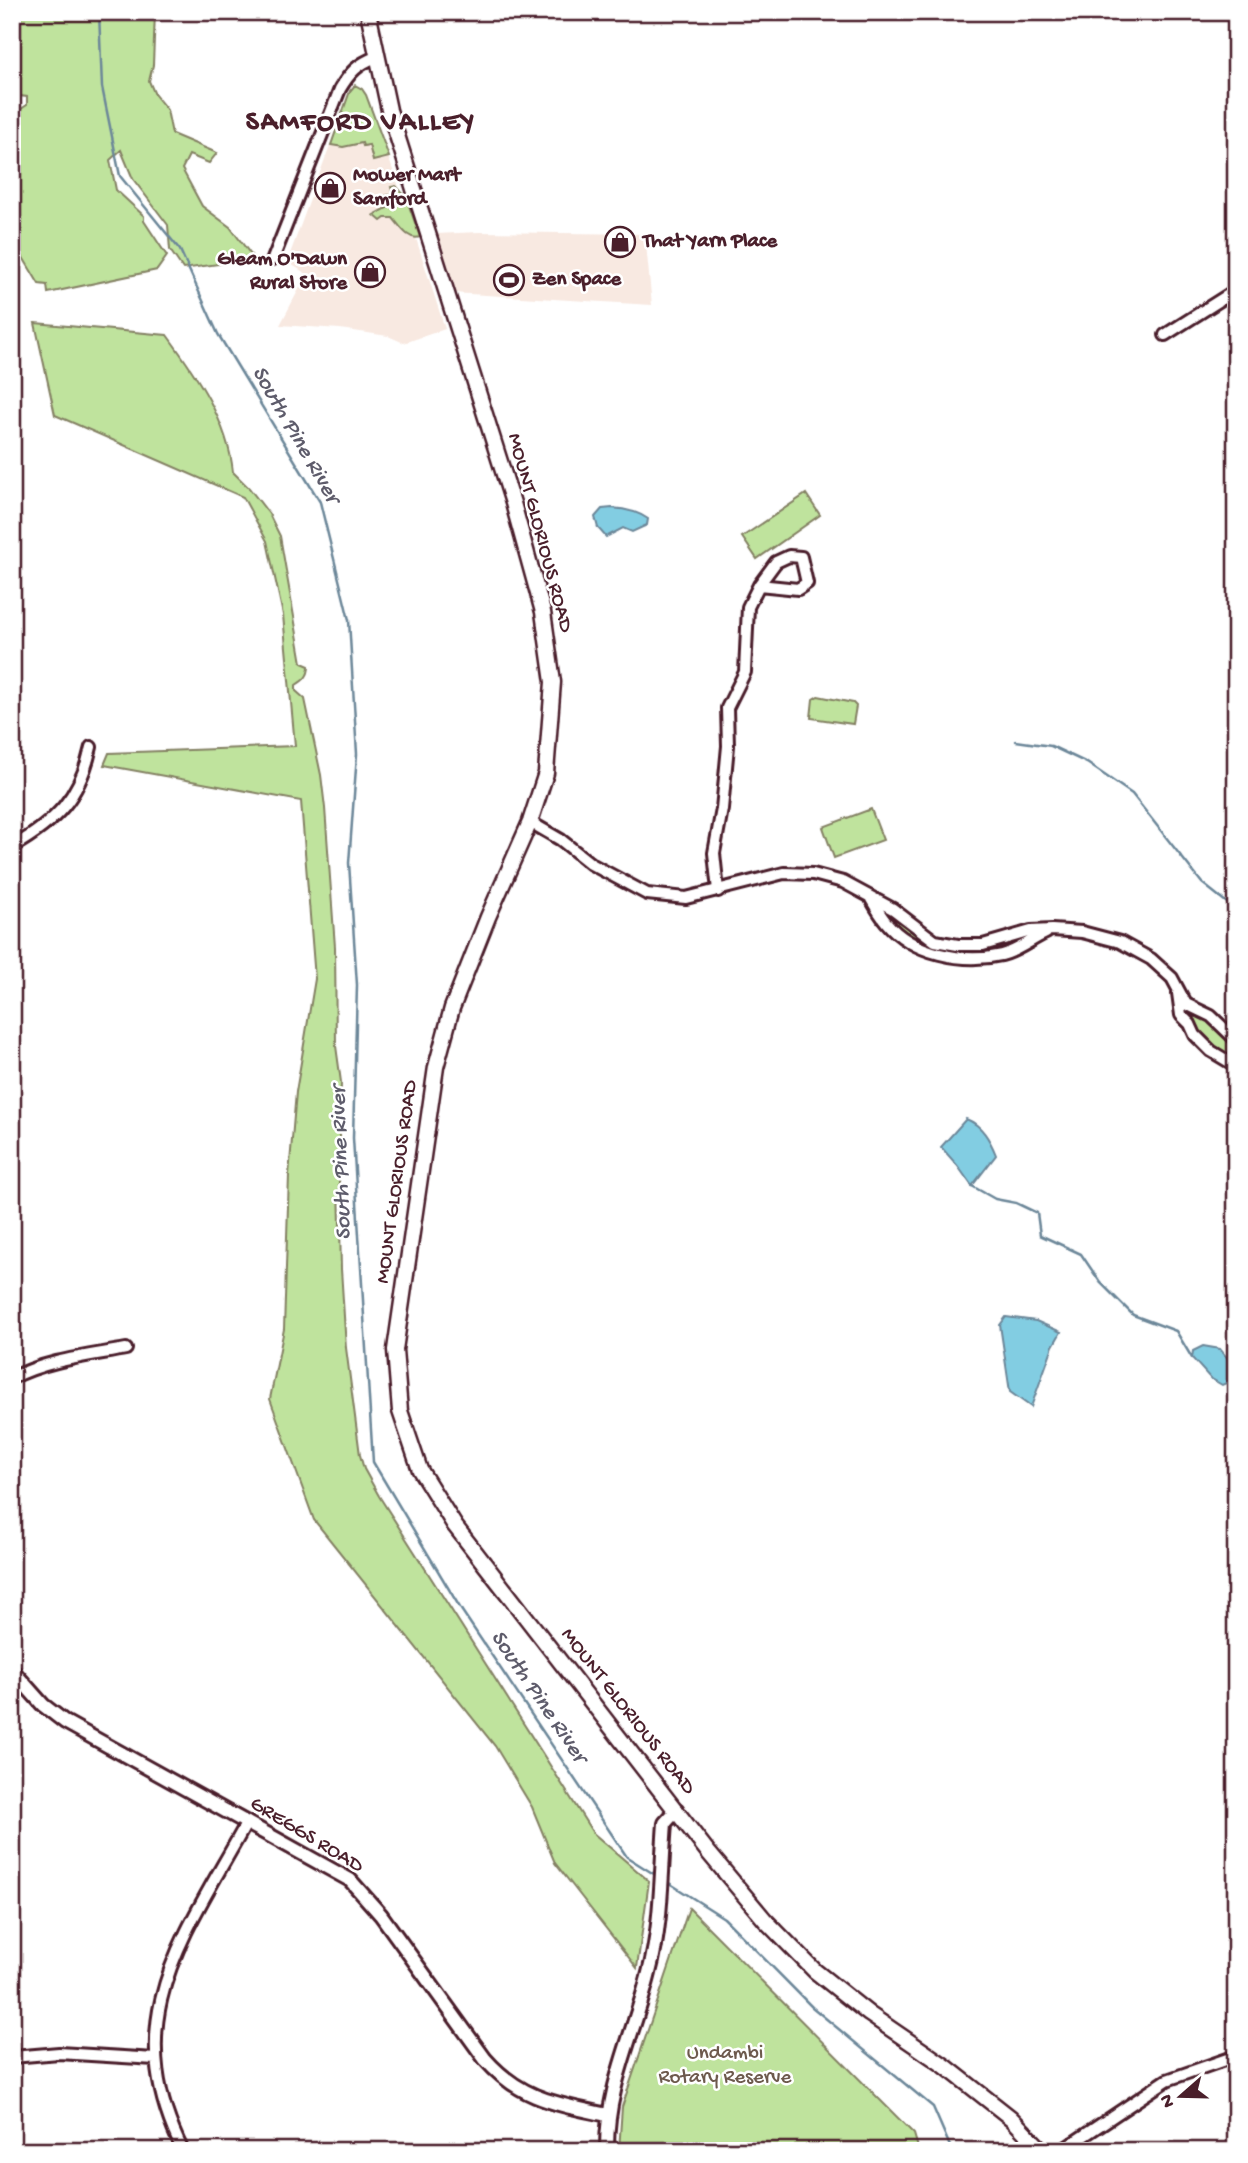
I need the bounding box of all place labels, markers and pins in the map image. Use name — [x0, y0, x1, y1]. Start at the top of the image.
place label: Mower Mart Samford — [353, 164, 463, 213]
shop icon: Mower Mart Samford — [313, 171, 347, 205]
shop icon: That Yarn Place — [603, 225, 637, 259]
place label: That Yarn Place — [641, 230, 778, 255]
place label: Gleam O'Dawn Rural Store — [217, 248, 348, 297]
shop icon: Gleam O'Dawn Rural Store — [353, 255, 387, 289]
sports icon: Zen Space — [492, 263, 526, 297]
place label: Zen Space — [532, 268, 622, 293]

